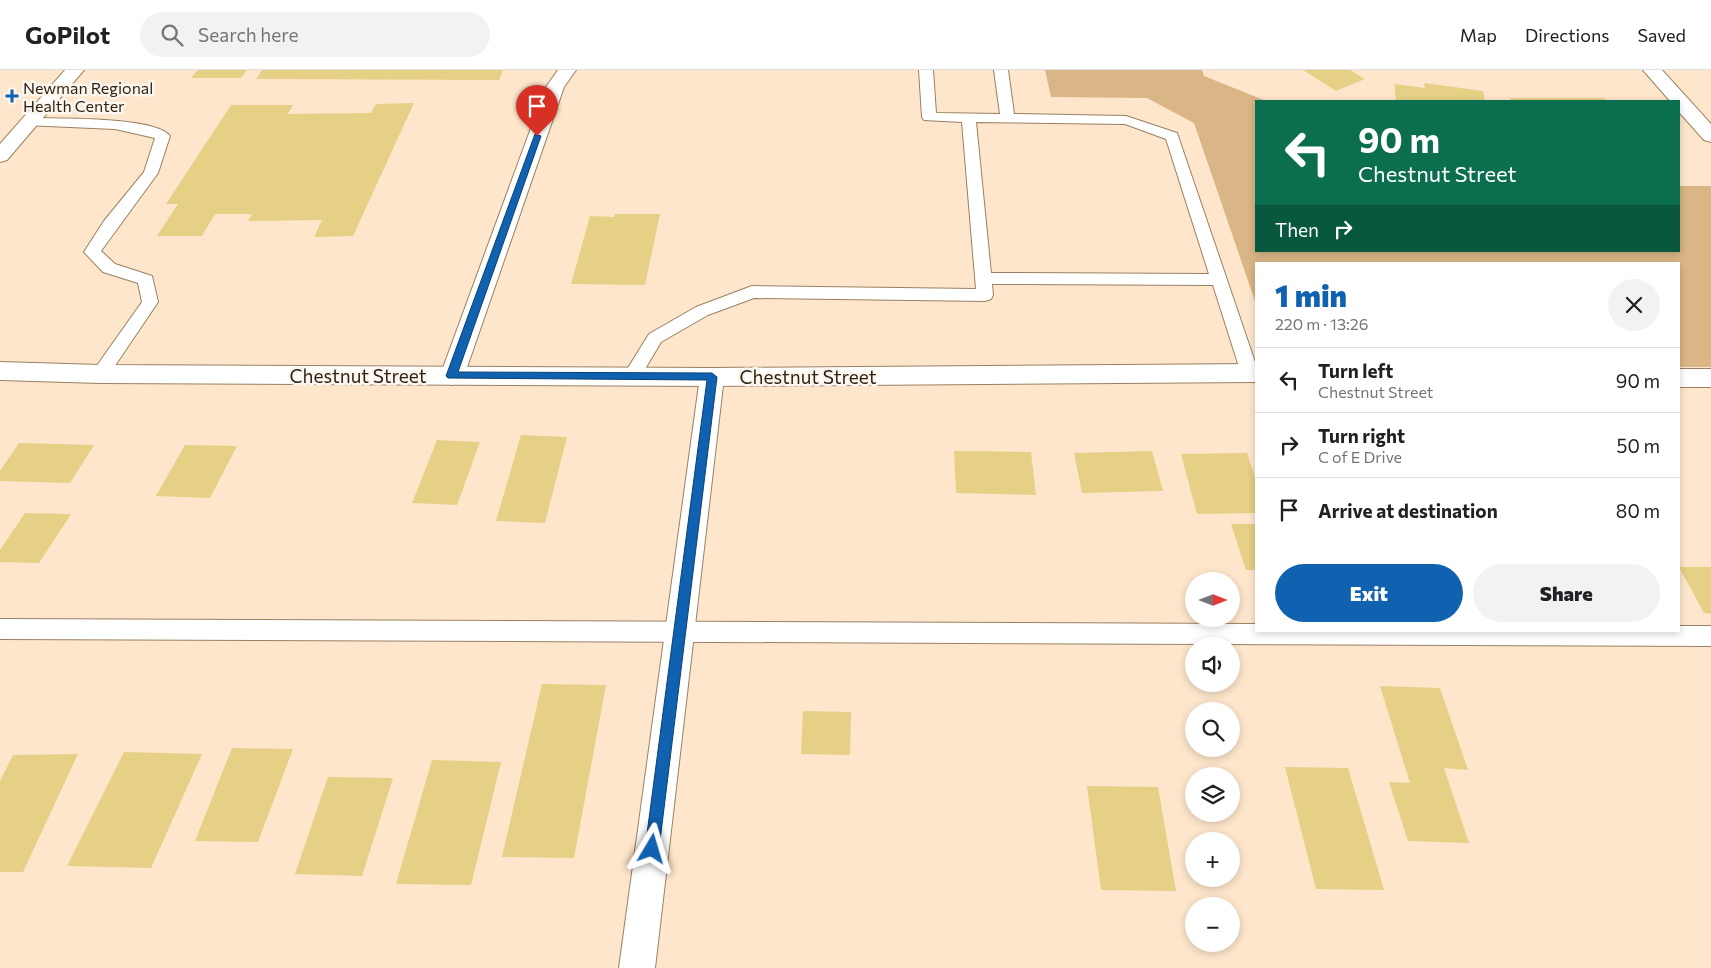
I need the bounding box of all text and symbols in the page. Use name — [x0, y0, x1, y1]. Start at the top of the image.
search box — [140, 12, 490, 57]
text: GoPilot — [25, 20, 110, 49]
icon: search — [158, 21, 186, 49]
text: Search here — [198, 23, 299, 46]
text: Map — [1460, 24, 1497, 46]
text: Directions — [1525, 24, 1609, 46]
text: Saved — [1637, 24, 1686, 46]
place label: Newman Regional Health Center — [23, 78, 153, 115]
pin — [516, 85, 558, 136]
marker: Newman Regional Health Center — [5, 89, 19, 103]
icon: arrive — [523, 92, 551, 120]
text: 90 m — [1358, 117, 1440, 160]
icon: left — [1275, 120, 1340, 185]
text: Chestnut Street — [1358, 160, 1517, 187]
icon: right — [1329, 215, 1357, 243]
text: Then — [1275, 218, 1319, 241]
text: 1 min — [1275, 276, 1347, 313]
button: close — [1608, 279, 1660, 331]
text: 220 m · 13:26 — [1275, 314, 1368, 333]
text: Turn left — [1318, 359, 1393, 382]
street label: Chestnut Street — [290, 364, 427, 387]
street label: Chestnut Street — [740, 365, 877, 388]
icon: left — [1275, 366, 1303, 394]
text: 90 m — [1616, 369, 1660, 392]
text: Chestnut Street — [1318, 382, 1433, 401]
text: Turn right — [1318, 424, 1405, 447]
icon: right — [1275, 431, 1303, 459]
text: 50 m — [1616, 434, 1660, 457]
text: C of E Drive — [1318, 447, 1402, 466]
icon: arrive — [1275, 496, 1303, 524]
text: Arrive at destination — [1318, 499, 1498, 522]
text: 80 m — [1616, 499, 1660, 522]
button: Exit — [1275, 564, 1463, 622]
button: Share — [1473, 564, 1660, 622]
north arrow — [1185, 572, 1240, 628]
map controls — [1185, 572, 1240, 952]
button: sound — [1185, 637, 1240, 692]
button: search — [1185, 702, 1240, 757]
button: layers — [1185, 767, 1240, 822]
position arrow — [625, 822, 677, 874]
button: + — [1185, 832, 1240, 887]
button: − — [1185, 897, 1240, 952]

